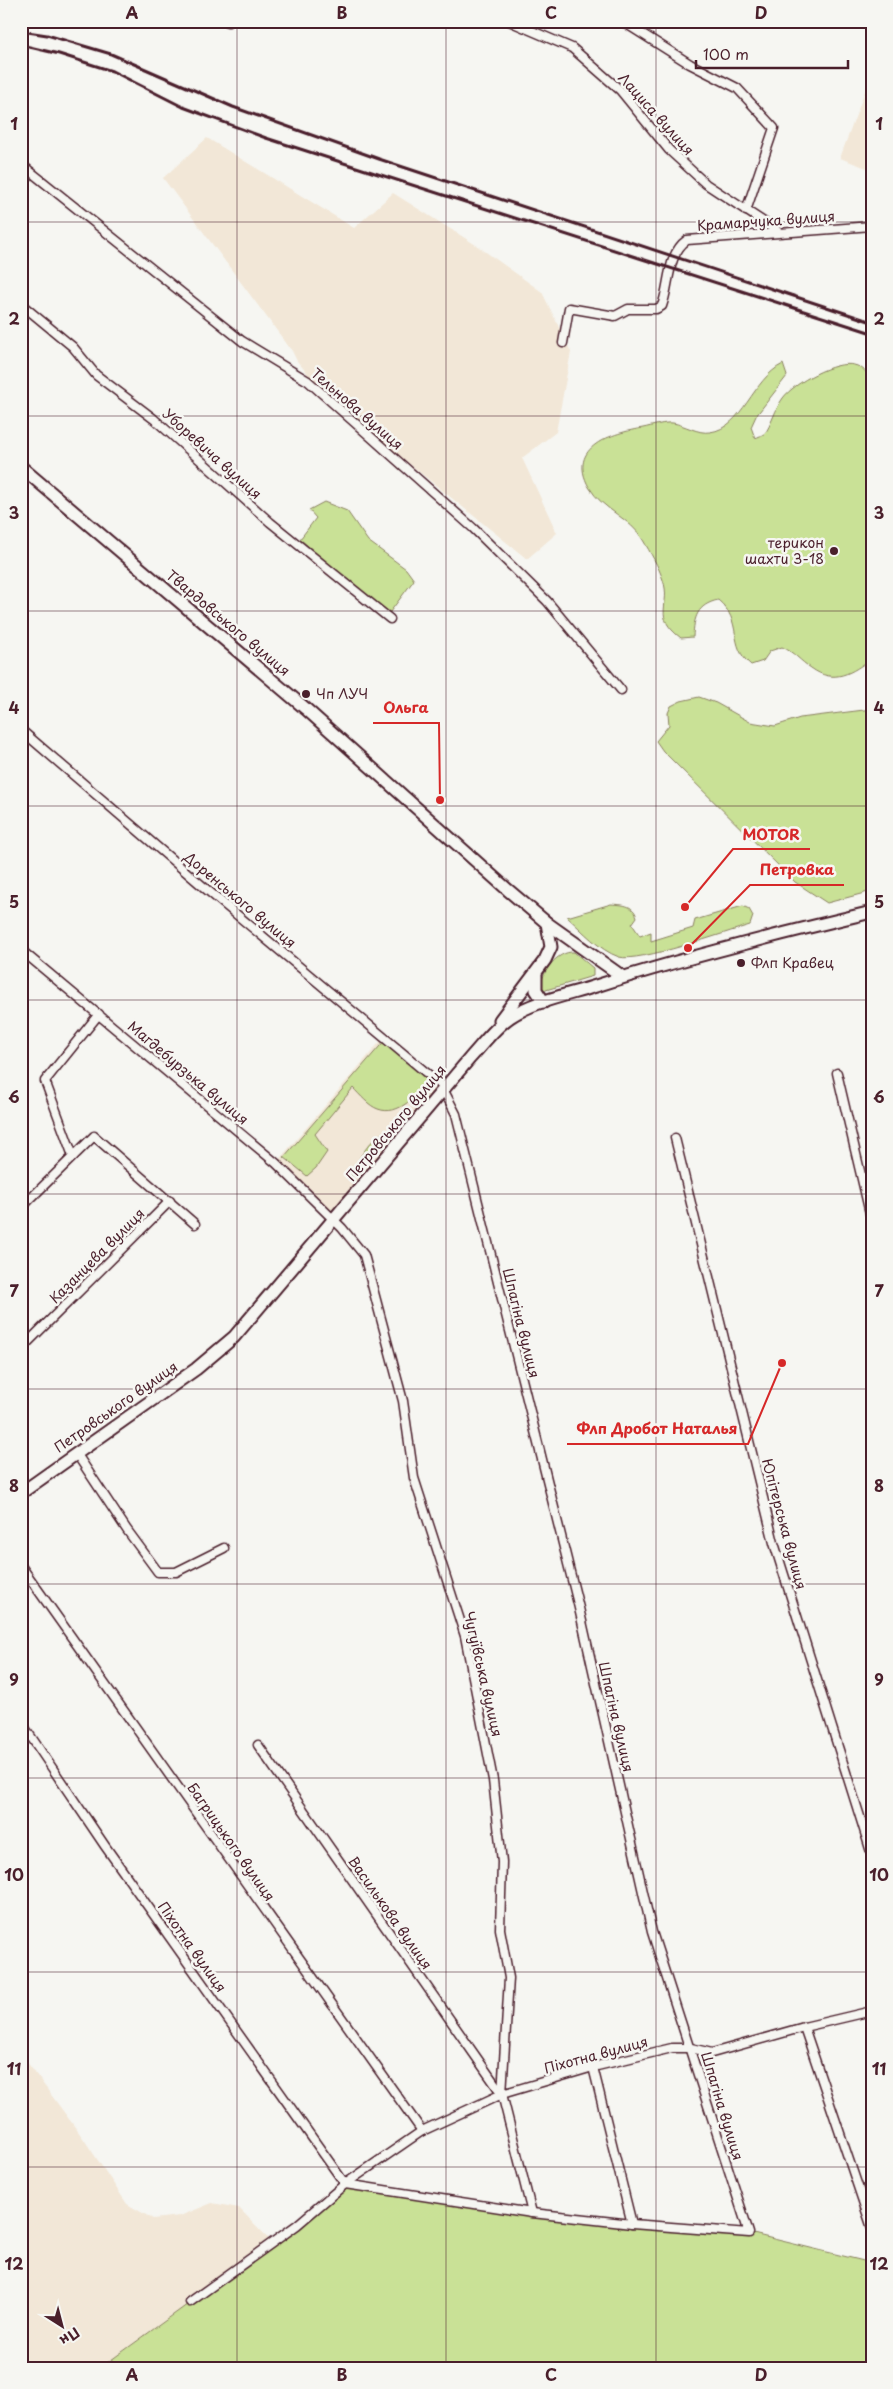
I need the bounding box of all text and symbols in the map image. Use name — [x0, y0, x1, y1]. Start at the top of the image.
text: A — [126, 0, 139, 24]
text: B — [337, 0, 348, 24]
text: C — [545, 0, 557, 24]
text: D — [755, 0, 767, 24]
scale bar — [696, 38, 848, 70]
text: 100 m — [703, 42, 749, 65]
street label: Лациса вулиця — [613, 68, 699, 160]
text: 1 — [10, 111, 18, 135]
text: 1 — [875, 111, 883, 135]
street label: Крамарчука вулиця — [696, 205, 836, 236]
text: 2 — [8, 306, 20, 330]
text: 2 — [873, 306, 885, 330]
street label: Тельнова вулиця — [307, 363, 408, 455]
street label: Уборевича вулиця — [158, 403, 266, 504]
text: 3 — [9, 500, 19, 524]
text: 3 — [874, 500, 884, 524]
place label: терикон шахти 3-18 — [745, 532, 824, 569]
marker: терикон шахти 3-18 — [828, 545, 840, 557]
street label: Твардовського вулиця — [162, 564, 295, 681]
place label: Чп ЛУЧ — [316, 683, 368, 704]
marker: Чп ЛУЧ — [300, 688, 312, 700]
callout: Ольга — [373, 693, 439, 723]
text: 4 — [9, 695, 20, 719]
text: Ольга — [383, 695, 429, 718]
text: 4 — [874, 695, 885, 719]
callout: MOTOR — [733, 819, 810, 849]
text: MOTOR — [742, 822, 800, 845]
street label: Доренського вулиця — [179, 846, 301, 953]
callout: Петровка — [750, 855, 844, 885]
text: Петровка — [760, 857, 834, 880]
text: 5 — [9, 889, 19, 913]
text: 5 — [874, 889, 884, 913]
place label: Флп Кравец — [751, 952, 834, 973]
marker: Флп Кравец — [735, 957, 747, 969]
street label: Магдебурзька вулиця — [123, 1016, 253, 1130]
street label: Петровського вулиця — [340, 1060, 451, 1186]
text: 6 — [8, 1084, 20, 1108]
text: 6 — [873, 1084, 885, 1108]
street label: Казанцева вулиця — [44, 1203, 149, 1308]
street label: Шпагіна вулиця — [498, 1266, 545, 1380]
text: 7 — [9, 1278, 19, 1302]
text: 7 — [874, 1278, 884, 1302]
street label: Петровського вулиця — [50, 1356, 182, 1457]
callout: Флп Дробот Наталья — [567, 1414, 748, 1444]
text: Флп Дробот Наталья — [577, 1416, 737, 1439]
street label: Юпітерська вулиця — [757, 1456, 812, 1592]
text: 8 — [9, 1473, 19, 1497]
text: 8 — [874, 1473, 884, 1497]
street label: Чугуївська вулиця — [459, 1609, 508, 1739]
street label: Шпагіна вулиця — [594, 1660, 639, 1774]
text: 9 — [9, 1667, 19, 1691]
text: 9 — [874, 1667, 884, 1691]
street label: Багрицького вулиця — [183, 1778, 280, 1905]
street label: Василькова вулиця — [343, 1852, 437, 1974]
text: 10 — [4, 1862, 24, 1886]
text: 10 — [869, 1862, 889, 1886]
street label: Піхотна вулиця — [153, 1897, 232, 1996]
street label: Піхотна вулиця — [542, 2031, 650, 2078]
street label: Шпагіна вулиця — [696, 2049, 749, 2163]
text: 11 — [7, 2056, 21, 2080]
text: 11 — [872, 2056, 886, 2080]
text: 12 — [5, 2251, 23, 2275]
text: 12 — [870, 2251, 888, 2275]
north arrow — [38, 2302, 88, 2352]
text: Пн — [56, 2322, 84, 2351]
text: A — [126, 2362, 139, 2386]
text: B — [337, 2362, 348, 2386]
text: C — [545, 2362, 557, 2386]
text: D — [755, 2362, 767, 2386]

